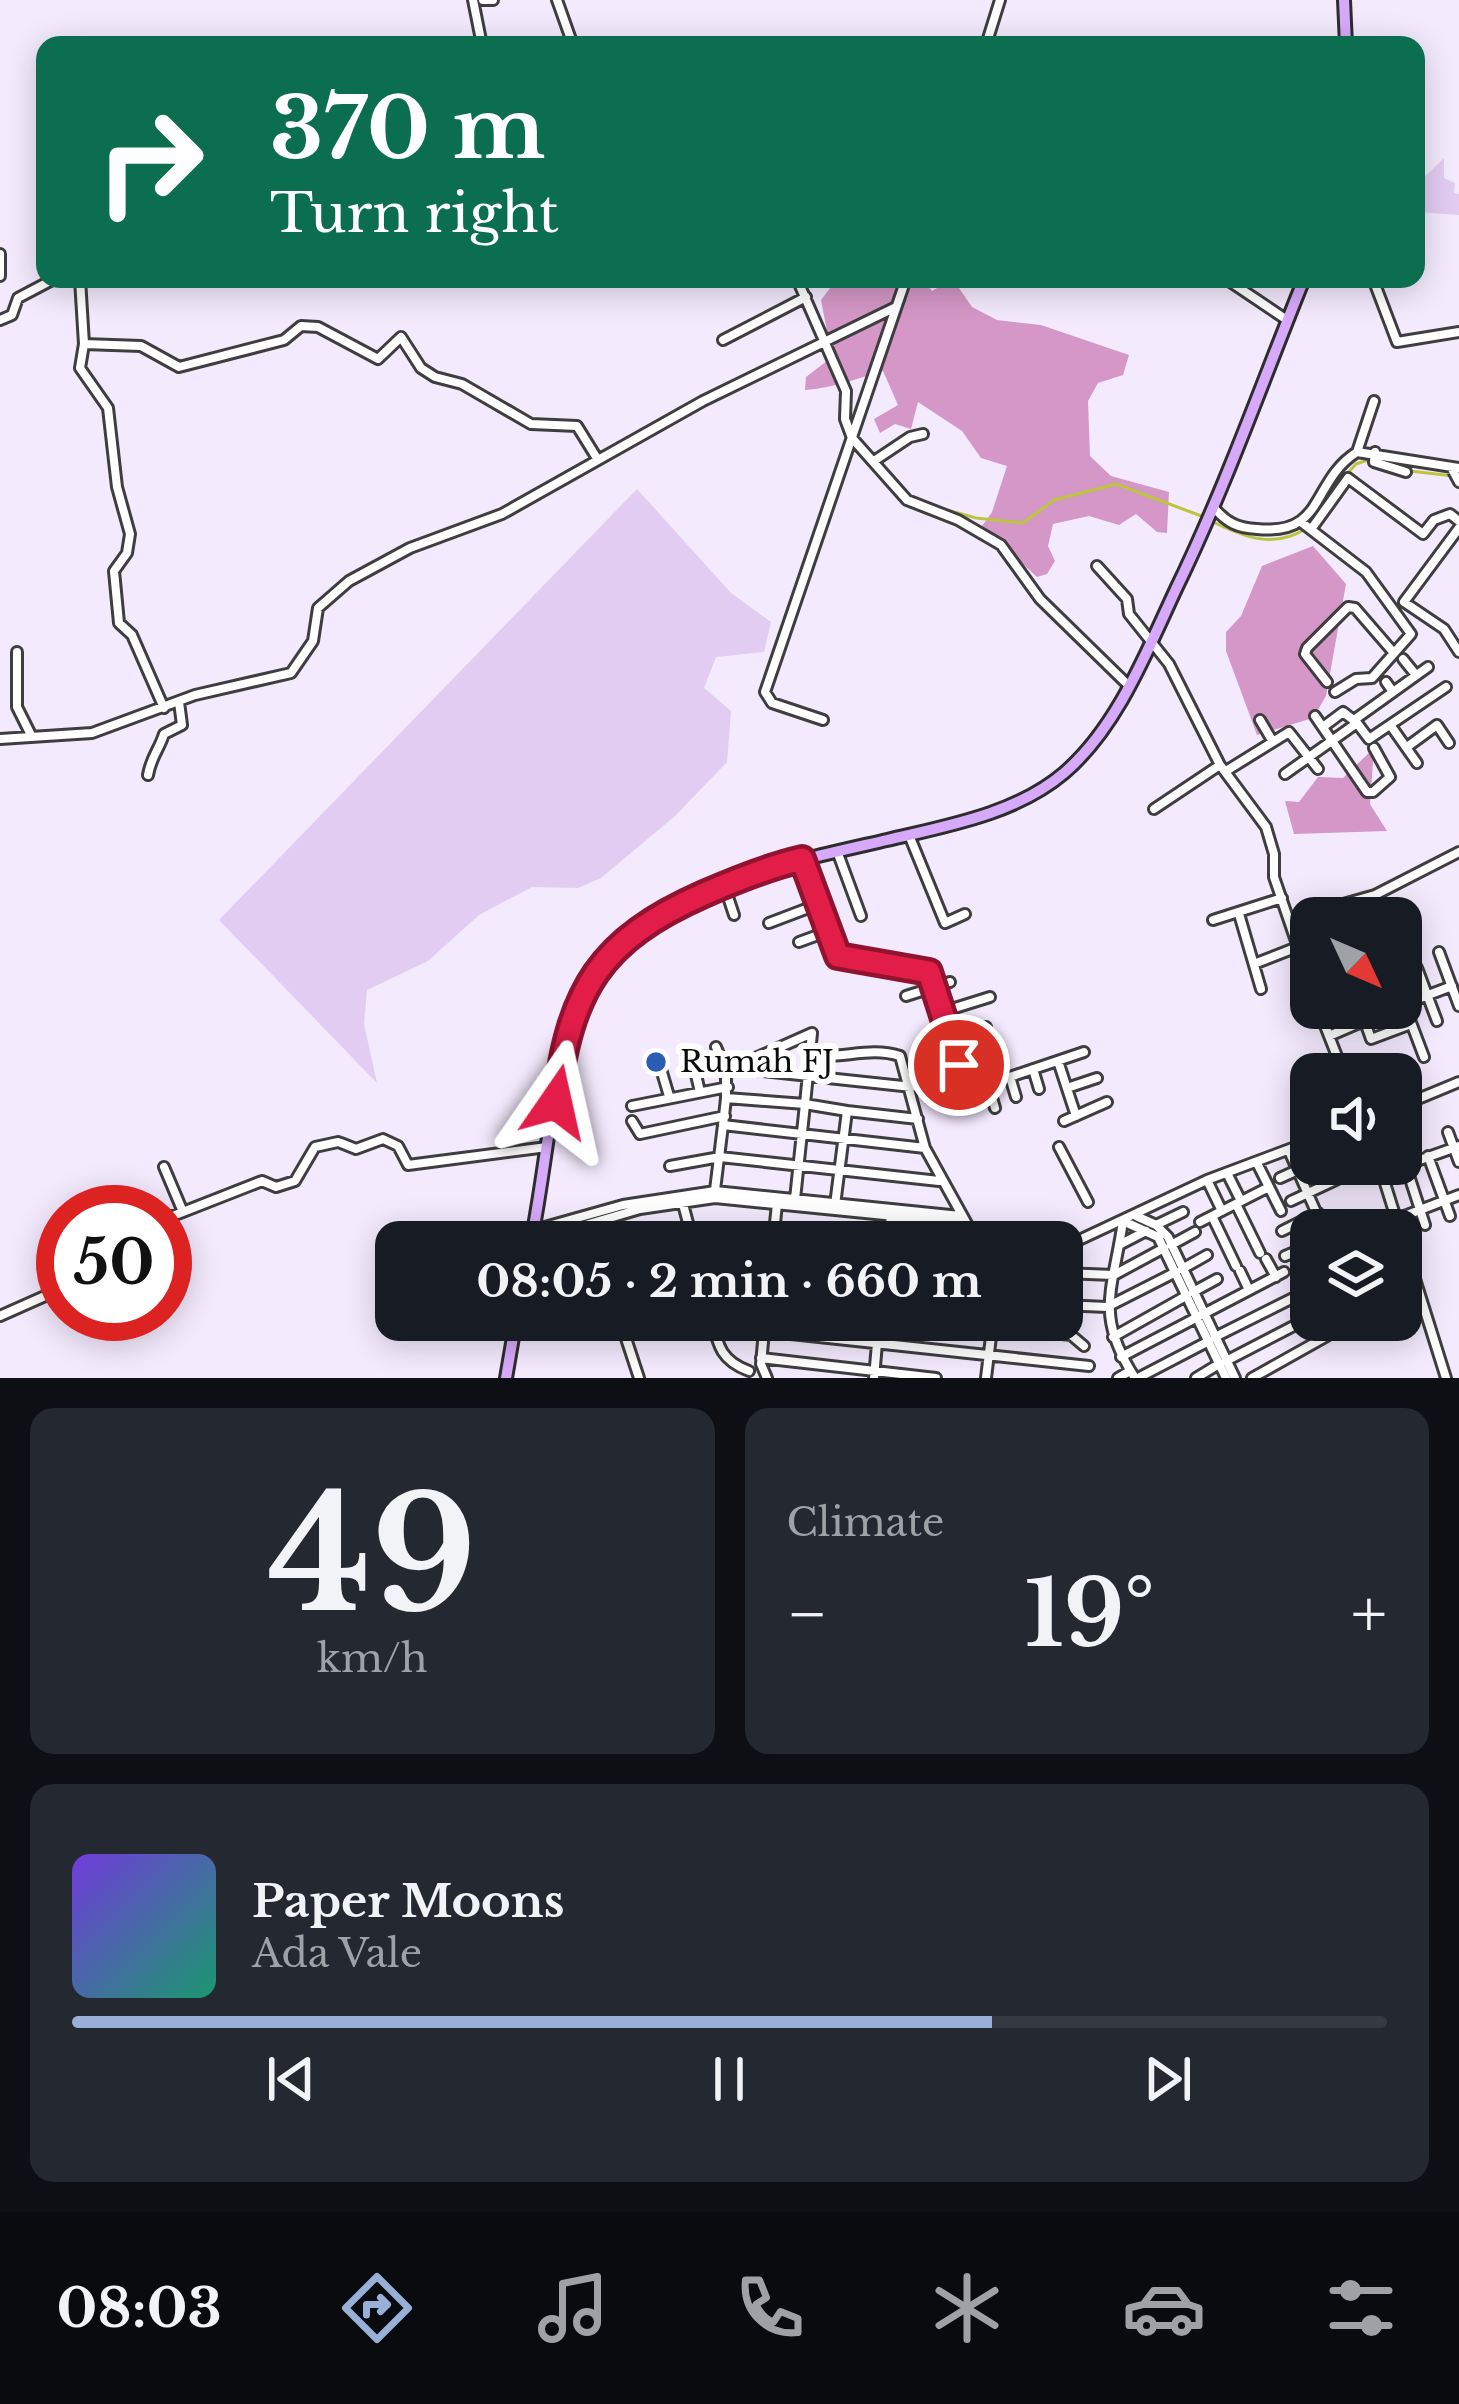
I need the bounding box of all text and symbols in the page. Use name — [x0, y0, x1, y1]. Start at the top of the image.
text: 370 m — [270, 77, 546, 181]
icon: right — [72, 84, 228, 240]
text: Turn right — [270, 180, 559, 247]
north arrow — [1290, 897, 1422, 1029]
map controls — [1290, 897, 1422, 1341]
pin — [908, 1014, 1010, 1116]
icon: arrive — [926, 1032, 992, 1098]
position arrow — [493, 1039, 619, 1165]
place label: Rumah FJ — [680, 1043, 834, 1080]
marker: Rumah FJ — [643, 1049, 669, 1075]
button: sound — [1290, 1053, 1422, 1185]
speed limit sign: 50 — [36, 1185, 192, 1341]
button: layers — [1290, 1209, 1422, 1341]
text: 08:05 · 2 min · 660 m — [476, 1253, 982, 1309]
text: 49 — [268, 1459, 477, 1652]
text: Climate — [787, 1498, 944, 1547]
text: 19° — [1025, 1559, 1155, 1670]
text: − — [787, 1573, 828, 1655]
text: + — [1351, 1573, 1387, 1655]
text: km/h — [317, 1634, 428, 1683]
text: Paper Moons — [252, 1873, 564, 1929]
text: Ada Vale — [252, 1929, 422, 1978]
icon: previous — [258, 2046, 324, 2112]
icon: pause — [696, 2046, 762, 2112]
icon: next — [1135, 2046, 1201, 2112]
icon: directions — [335, 2266, 419, 2350]
icon: music — [531, 2266, 615, 2350]
icon: phone — [728, 2266, 812, 2350]
icon: climate — [925, 2266, 1009, 2350]
icon: car — [1122, 2266, 1206, 2350]
icon: filters — [1319, 2266, 1403, 2350]
text: 08:03 — [56, 2275, 222, 2342]

